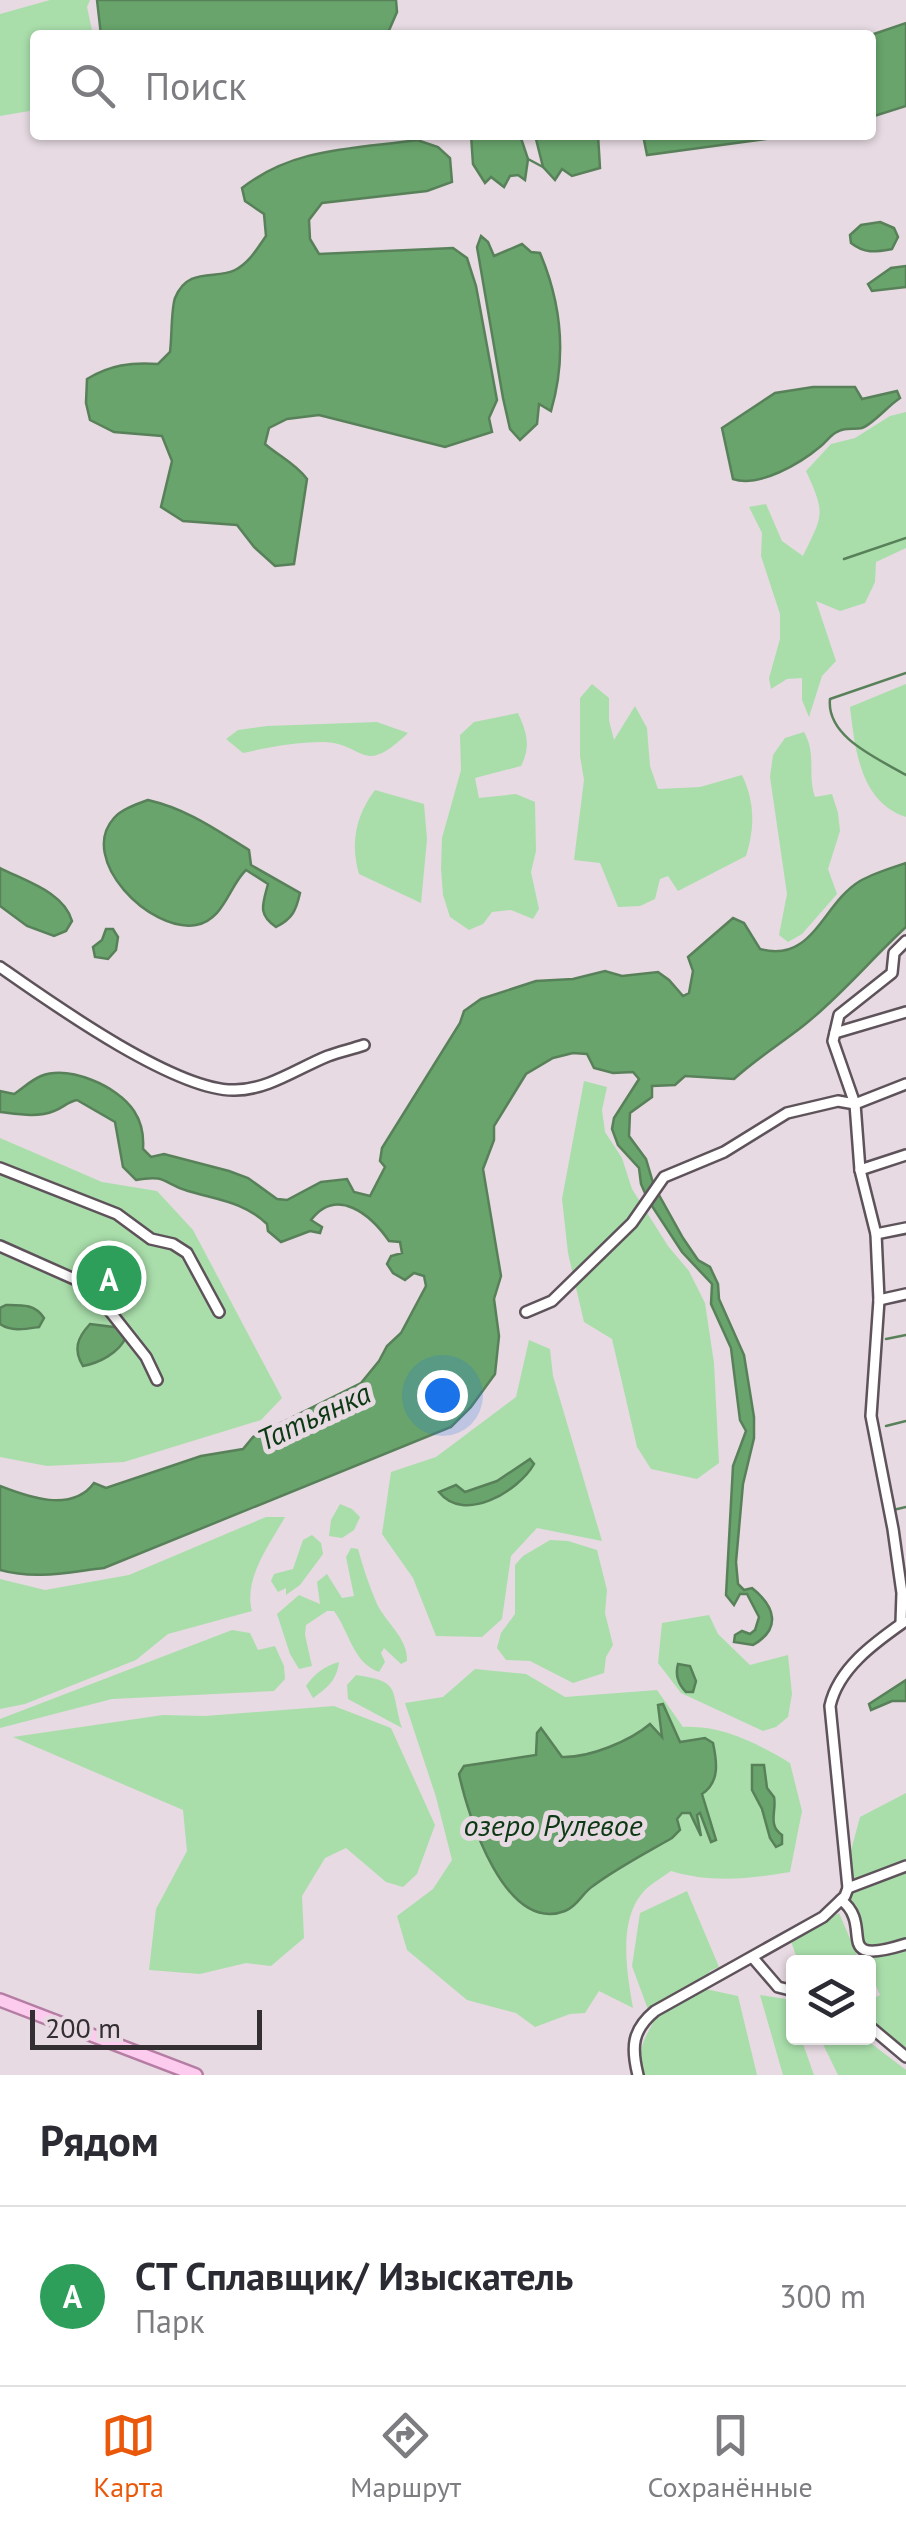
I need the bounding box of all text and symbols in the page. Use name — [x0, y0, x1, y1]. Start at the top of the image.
search box — [30, 30, 876, 140]
icon: search — [65, 58, 120, 113]
text: Поиск — [145, 61, 246, 110]
pin: A — [76, 1240, 142, 1316]
your location — [417, 1370, 468, 1421]
water label: Татьянка — [250, 1372, 377, 1459]
water label: озеро Рулевое — [463, 1805, 643, 1844]
map controls — [786, 1955, 876, 2045]
button: layers — [786, 1955, 876, 2045]
scale bar — [30, 2005, 262, 2050]
text: 200 m — [45, 2009, 121, 2046]
text: Рядом — [40, 2113, 159, 2168]
text: СТ Сплавщик/ Изыскатель — [135, 2251, 573, 2300]
text: A — [63, 2275, 82, 2317]
text: 300 m — [779, 2275, 866, 2317]
text: Парк — [135, 2300, 205, 2342]
tab: Карта — [93, 2408, 164, 2505]
tab: Маршрут — [350, 2408, 461, 2505]
tab: Сохранённые — [648, 2408, 813, 2505]

